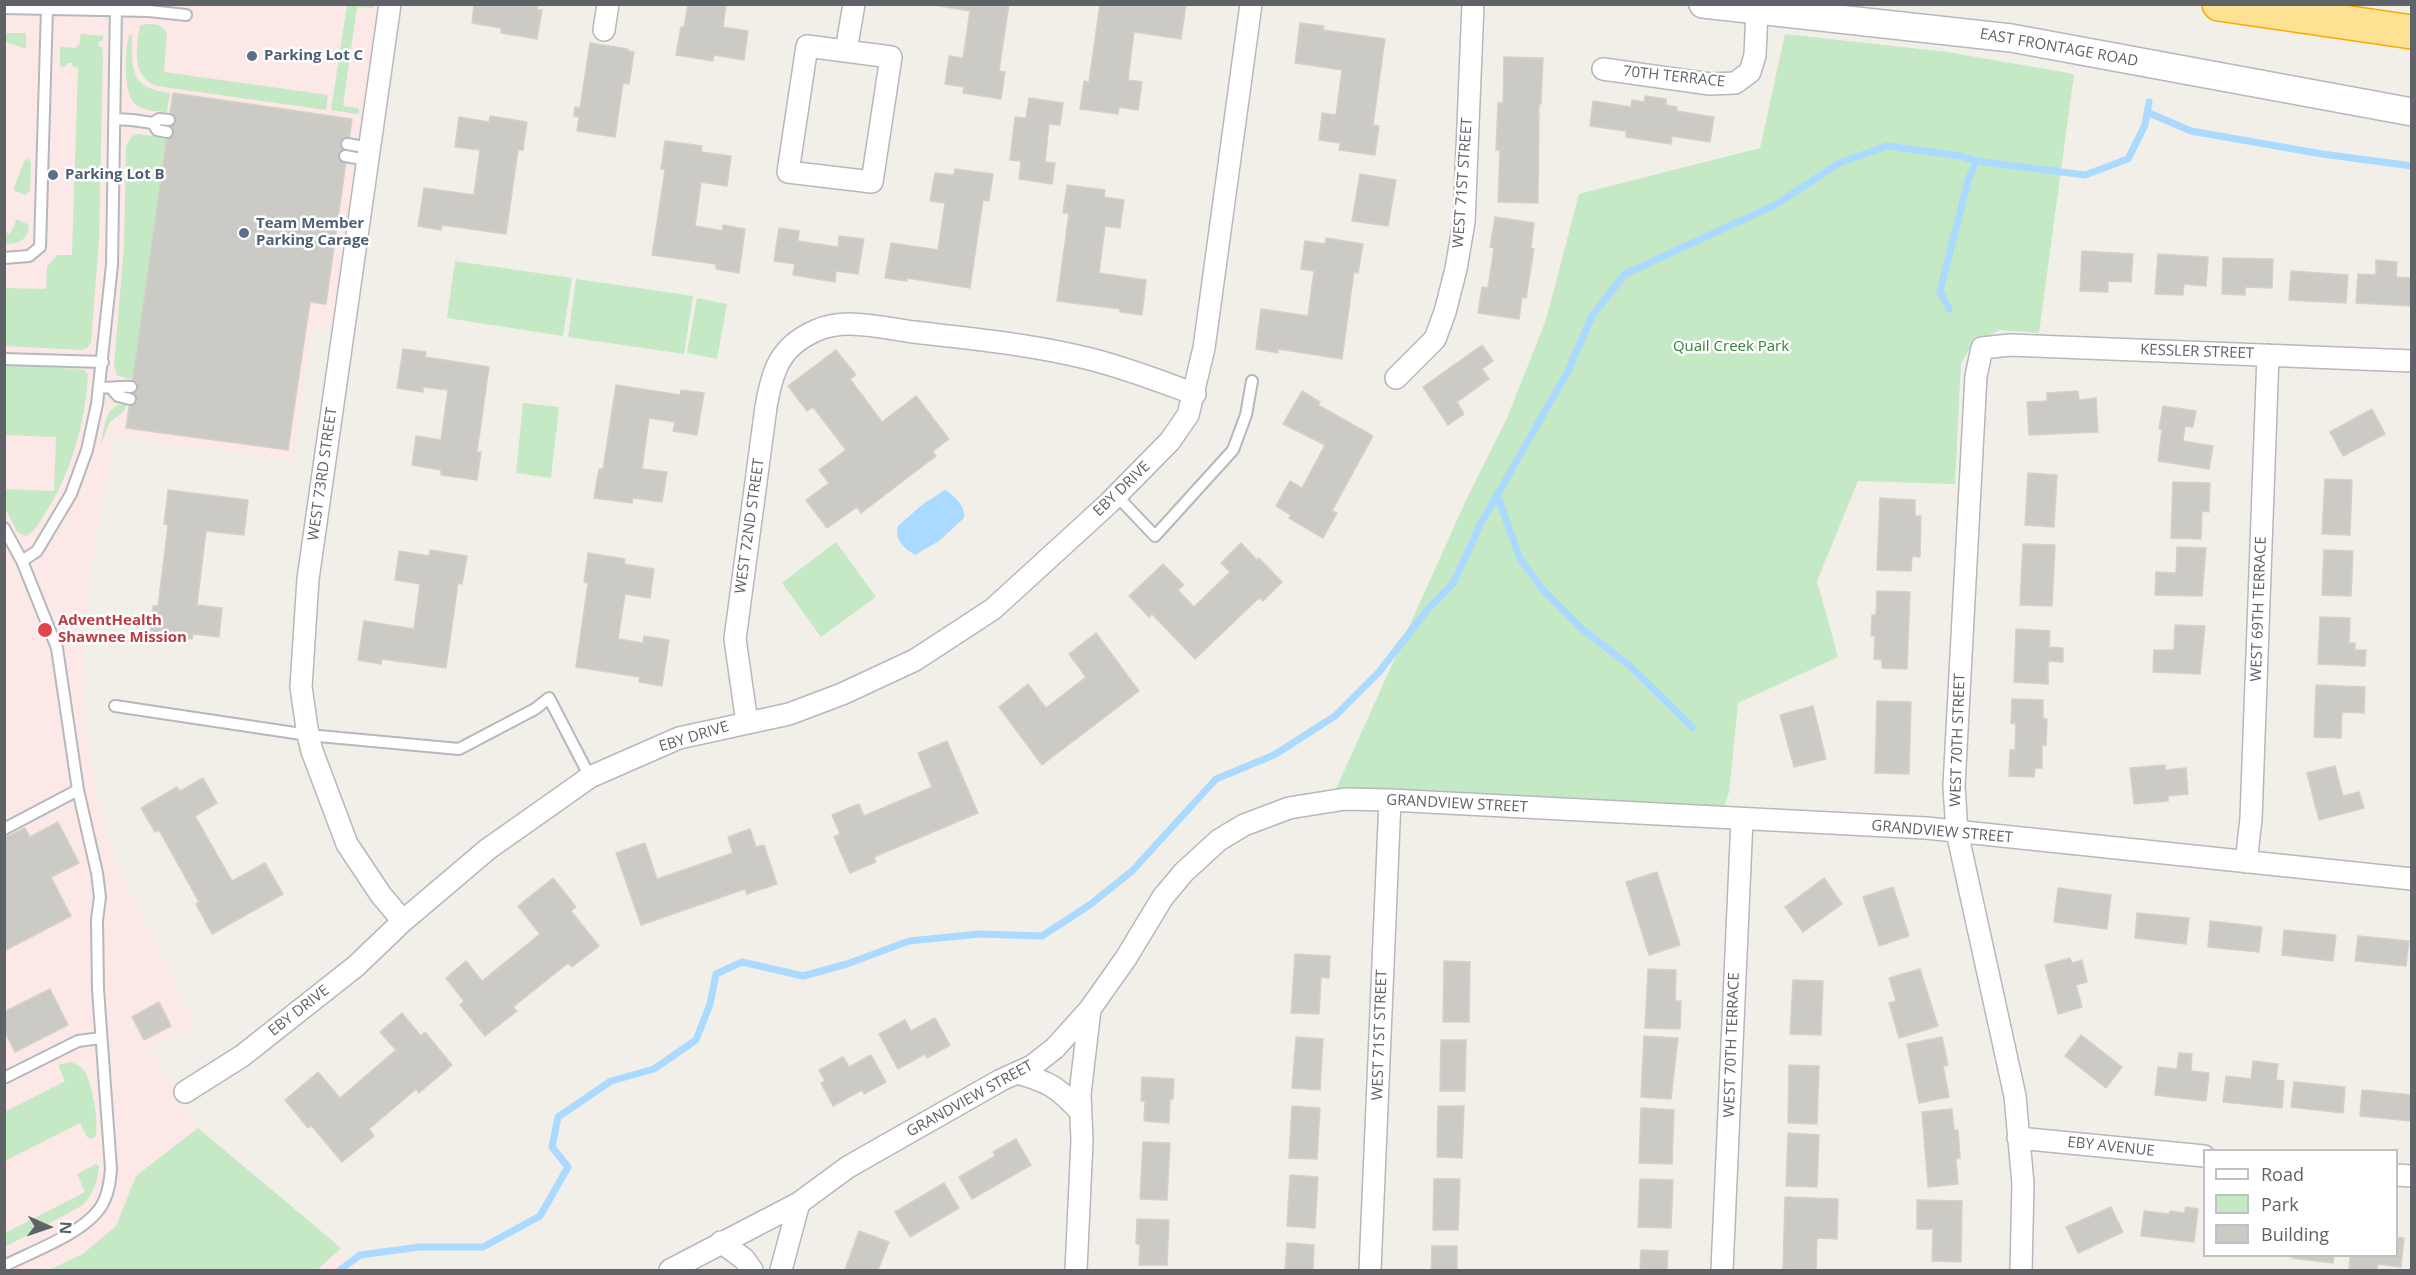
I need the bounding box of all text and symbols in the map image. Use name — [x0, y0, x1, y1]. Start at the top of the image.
street label: EAST FRONTAGE ROAD — [1978, 25, 2140, 71]
place label: Parking Lot C — [264, 47, 363, 65]
marker: Parking Lot C — [245, 49, 259, 63]
street label: 70TH TERRACE — [1622, 63, 1726, 91]
street label: WEST 71ST STREET — [1449, 117, 1477, 249]
place label: Parking Lot B — [65, 166, 165, 184]
marker: Parking Lot B — [46, 168, 60, 182]
place label: Team Member Parking Carage — [256, 215, 369, 250]
marker: Team Member Parking Carage — [237, 226, 251, 240]
park label: Quail Creek Park — [1673, 338, 1789, 356]
street label: KESSLER STREET — [2140, 341, 2254, 363]
street label: WEST 73RD STREET — [305, 406, 341, 542]
street label: WEST 72ND STREET — [732, 457, 768, 595]
street label: EBY DRIVE — [1090, 458, 1154, 520]
street label: WEST 69TH TERRACE — [2247, 536, 2271, 682]
place label: AdventHealth Shawnee Mission — [58, 612, 187, 647]
marker: AdventHealth Shawnee Mission — [36, 621, 54, 639]
street label: WEST 70TH STREET — [1947, 673, 1969, 807]
street label: EBY DRIVE — [657, 718, 731, 756]
street label: GRANDVIEW STREET — [1386, 791, 1528, 817]
street label: GRANDVIEW STREET — [1871, 817, 2013, 847]
street label: WEST 71ST STREET — [1369, 969, 1391, 1101]
street label: WEST 70TH TERRACE — [1720, 972, 1744, 1118]
street label: EBY DRIVE — [265, 982, 333, 1040]
street label: GRANDVIEW STREET — [904, 1057, 1036, 1141]
street label: EBY AVENUE — [2066, 1133, 2156, 1161]
legend — [2203, 1149, 2398, 1257]
text: Road — [2261, 1162, 2304, 1186]
text: Park — [2261, 1192, 2299, 1216]
north arrow — [18, 1197, 78, 1257]
text: N — [55, 1221, 77, 1235]
text: Building — [2261, 1222, 2329, 1246]

